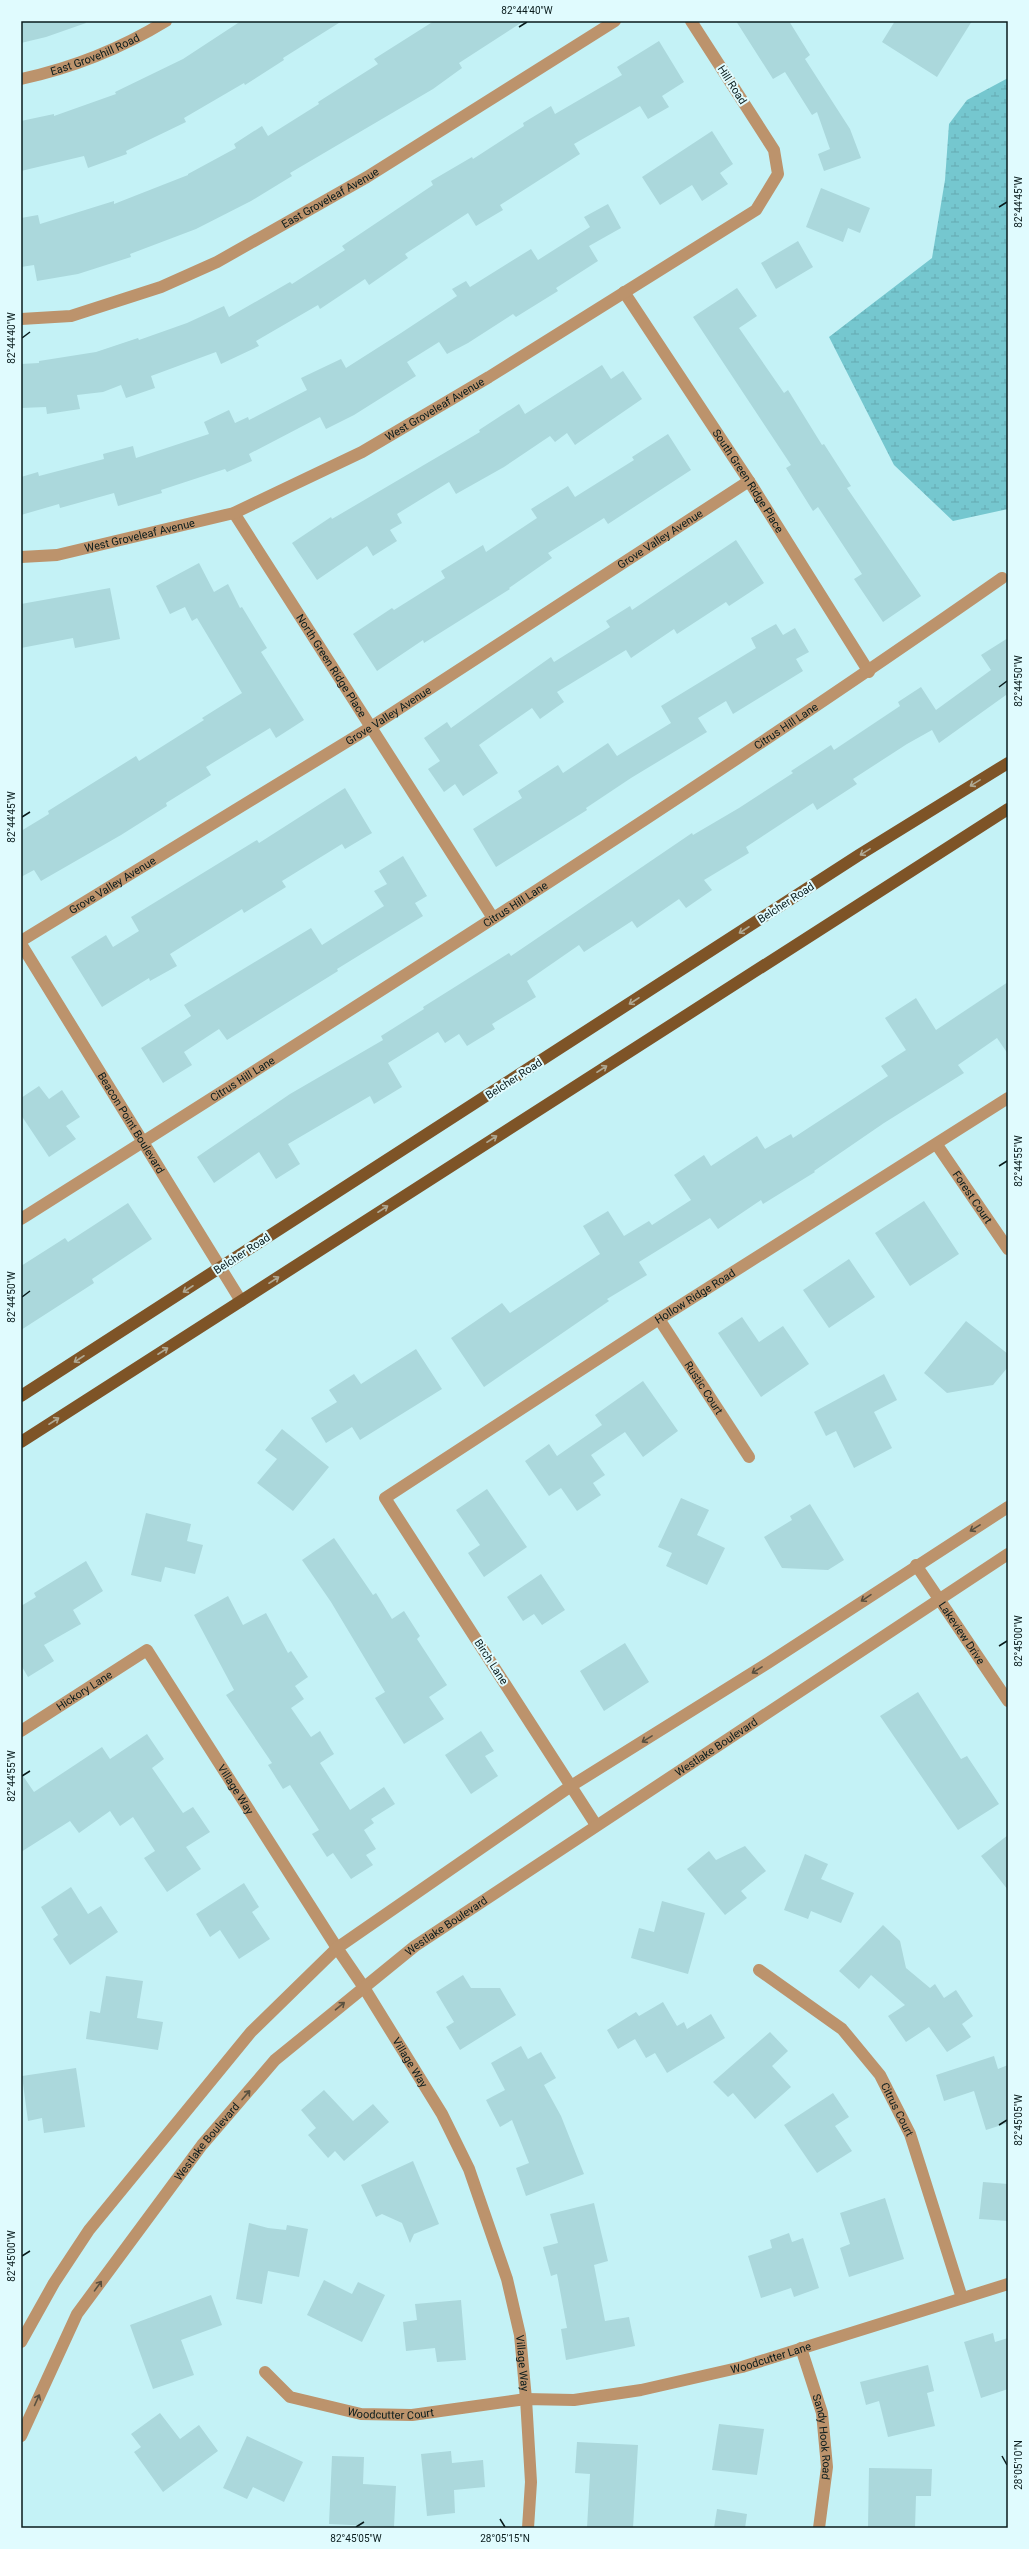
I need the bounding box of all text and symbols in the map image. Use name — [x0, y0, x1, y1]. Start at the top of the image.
text: 82°44'40"W — [501, 5, 553, 16]
street label: East Grovehill Road — [49, 31, 142, 78]
street label: Hill Road — [715, 63, 749, 107]
street label: East Groveleaf Avenue — [279, 165, 381, 231]
text: 82°44'45"W — [1013, 176, 1024, 228]
text: 82°44'40"W — [6, 312, 17, 364]
street label: West Groveleaf Avenue — [383, 375, 487, 443]
street label: South Green Ridge Place — [710, 427, 786, 535]
street label: Grove Valley Avenue — [615, 506, 705, 571]
street label: West Groveleaf Avenue — [83, 516, 196, 555]
street label: North Green Ridge Place — [294, 611, 369, 720]
text: 82°44'50"W — [1013, 655, 1024, 707]
street label: Grove Valley Avenue — [343, 683, 434, 748]
street label: Citrus Hill Lane — [751, 700, 820, 752]
one-way arrow — [969, 780, 981, 788]
text: 82°44'45"W — [6, 791, 17, 843]
one-way arrow — [859, 848, 870, 856]
street label: Grove Valley Avenue — [67, 854, 158, 917]
street label: Citrus Hill Lane — [481, 878, 550, 930]
street label: Belcher Road — [755, 880, 817, 926]
one-way arrow — [738, 926, 749, 934]
one-way arrow — [629, 997, 640, 1005]
street label: Citrus Hill Lane — [208, 1053, 277, 1104]
street label: Belcher Road — [483, 1056, 545, 1102]
one-way arrow — [596, 1064, 608, 1072]
street label: Beacon Point Boulevard — [95, 1070, 167, 1176]
one-way arrow — [486, 1135, 497, 1143]
text: 82°44'55"W — [1013, 1135, 1024, 1187]
street label: Forest Court — [950, 1168, 995, 1226]
one-way arrow — [377, 1205, 389, 1213]
street label: Belcher Road — [211, 1231, 273, 1277]
street label: Hollow Ridge Road — [652, 1266, 738, 1326]
text: 82°44'50"W — [6, 1271, 17, 1323]
one-way arrow — [268, 1276, 279, 1284]
one-way arrow — [183, 1285, 194, 1293]
one-way arrow — [157, 1347, 168, 1355]
one-way arrow — [73, 1355, 84, 1363]
street label: Rustic Court — [682, 1359, 726, 1417]
one-way arrow — [48, 1417, 59, 1425]
one-way arrow — [970, 1524, 981, 1532]
one-way arrow — [860, 1595, 872, 1603]
street label: Lakeview Drive — [936, 1599, 988, 1667]
text: 82°45'00"W — [1013, 1615, 1024, 1667]
street label: Birch Lane — [472, 1637, 511, 1687]
one-way arrow — [752, 1666, 763, 1674]
street label: Hickory Lane — [54, 1668, 115, 1713]
street label: Westlake Boulevard — [672, 1715, 760, 1779]
one-way arrow — [642, 1735, 653, 1743]
text: 82°44'55"W — [6, 1750, 17, 1802]
street label: Village Way — [215, 1762, 257, 1817]
street label: Westlake Boulevard — [402, 1894, 490, 1958]
one-way arrow — [335, 2001, 345, 2010]
street label: Village Way — [390, 2035, 431, 2091]
street label: Citrus Court — [878, 2080, 917, 2139]
one-way arrow — [241, 2089, 250, 2100]
text: 82°45'05"W — [1013, 2094, 1024, 2146]
street label: Westlake Boulevard — [171, 2100, 242, 2183]
text: 82°45'00"W — [6, 2230, 17, 2282]
one-way arrow — [94, 2281, 102, 2292]
street label: Village Way — [514, 2334, 532, 2393]
street label: Woodcutter Lane — [729, 2339, 813, 2376]
street label: Sandy Hook Road — [810, 2392, 834, 2481]
one-way arrow — [34, 2394, 41, 2406]
street label: Woodcutter Court — [346, 2404, 435, 2422]
text: 28°05'10"N — [1013, 2440, 1024, 2490]
text: 82°45'05"W — [330, 2533, 382, 2544]
text: 28°05'15"N — [480, 2533, 530, 2544]

